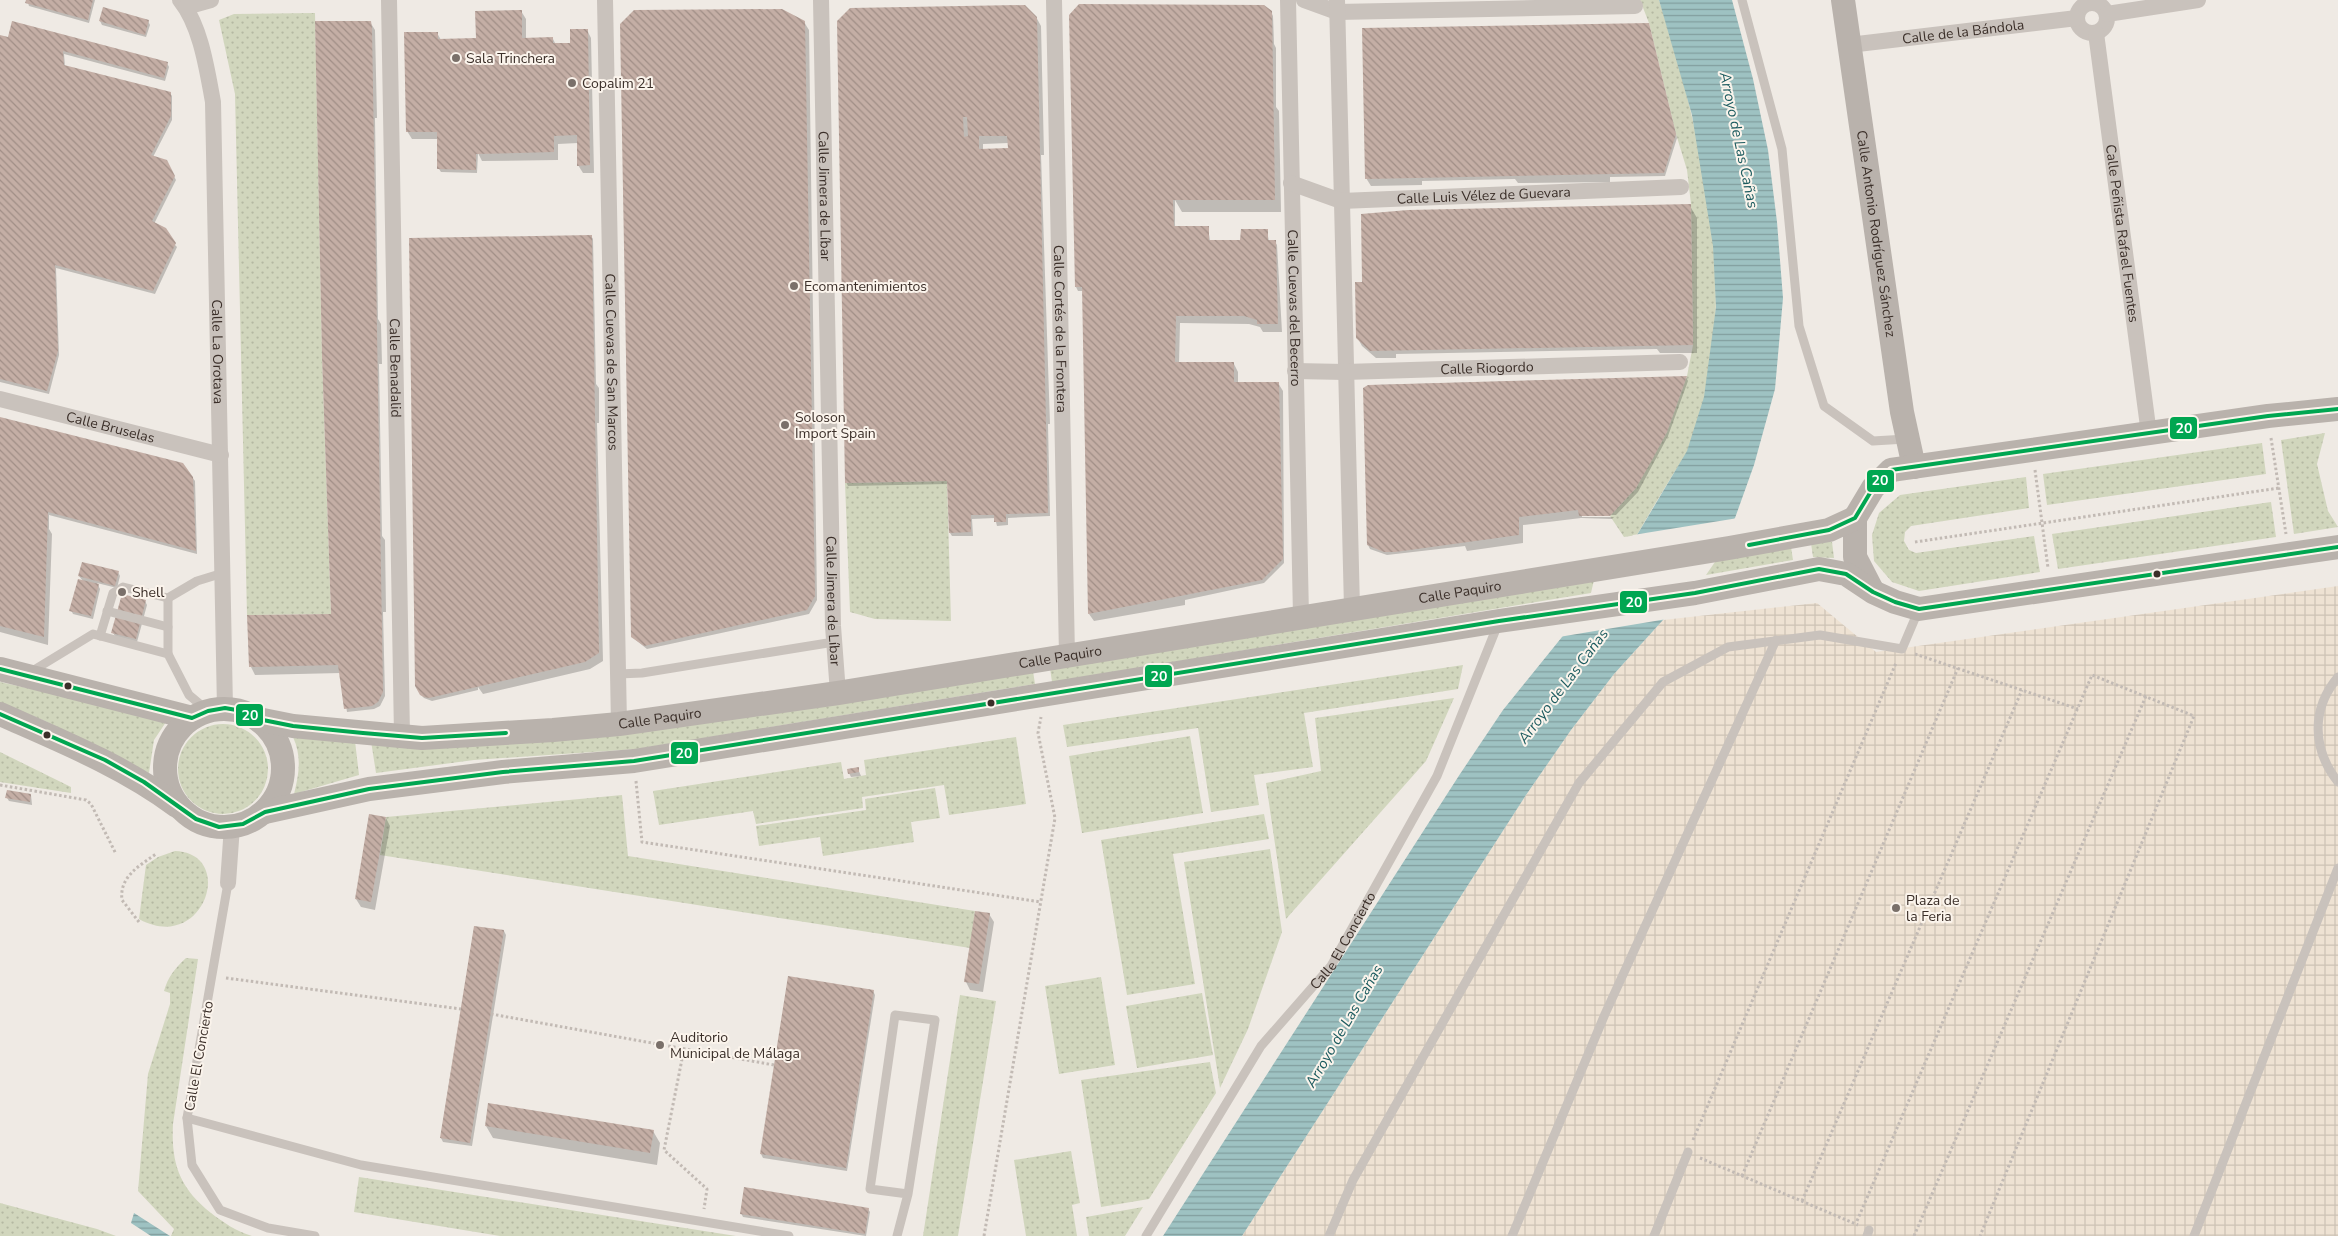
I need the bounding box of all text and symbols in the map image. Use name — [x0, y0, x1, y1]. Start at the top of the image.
street label: Calle de la Bándola — [1901, 15, 2025, 48]
place label: Sala Trinchera — [466, 49, 555, 68]
marker: Sala Trinchera — [450, 52, 462, 64]
water label: Arroyo de Las Cañas — [1715, 69, 1763, 210]
place label: Copalim 21 — [582, 74, 654, 93]
marker: Copalim 21 — [566, 77, 578, 89]
street label: Calle Antonio Rodríguez Sánchez — [1852, 129, 1901, 339]
street label: Calle Jimera de Líbar — [814, 131, 836, 261]
street label: Calle Peñista Rafael Fuentes — [2101, 143, 2144, 324]
street label: Calle Luis Vélez de Guevara — [1396, 182, 1571, 208]
street label: Calle Cuevas del Becerro — [1283, 229, 1306, 387]
street label: Calle Cortés de la Frontera — [1049, 245, 1072, 413]
street label: Calle Cuevas de San Marcos — [601, 273, 623, 451]
place label: Ecomantenimientos — [804, 277, 927, 296]
marker: Ecomantenimientos — [788, 280, 800, 292]
street label: Calle La Orotava — [207, 299, 228, 404]
street label: Calle Benadalid — [385, 318, 406, 418]
street label: Calle Riogordo — [1440, 357, 1534, 379]
street label: Calle Bruselas — [64, 407, 157, 447]
place label: Soloson Import Spain — [795, 408, 876, 443]
line badge: 20 — [2169, 416, 2198, 440]
marker: Soloson Import Spain — [779, 419, 791, 431]
text: 20 — [2176, 419, 2192, 438]
line badge: 20 — [1866, 469, 1895, 493]
text: 20 — [1872, 471, 1888, 490]
street label: Calle Jimera de Líbar — [822, 536, 845, 667]
unlabelled marker — [2152, 569, 2162, 579]
street label: Calle Paquiro — [1417, 576, 1503, 608]
place label: Shell — [132, 583, 165, 602]
marker: Shell — [116, 586, 128, 598]
line badge: 20 — [1619, 590, 1648, 614]
text: 20 — [1626, 593, 1642, 612]
water label: Arroyo de Las Cañas — [1513, 625, 1613, 748]
street label: Calle Paquiro — [1017, 641, 1103, 673]
line badge: 20 — [1144, 664, 1173, 688]
text: 20 — [1151, 667, 1167, 686]
unlabelled marker — [63, 681, 73, 691]
unlabelled marker — [986, 698, 996, 708]
line badge: 20 — [235, 703, 264, 727]
street label: Calle Paquiro — [617, 703, 703, 734]
text: 20 — [242, 706, 258, 725]
unlabelled marker — [42, 730, 52, 740]
line badge: 20 — [670, 741, 699, 765]
text: 20 — [676, 744, 692, 763]
street label: Calle El Concierto — [1305, 888, 1380, 994]
place label: Plaza de la Feria — [1906, 891, 1959, 926]
marker: Plaza de la Feria — [1890, 902, 1902, 914]
water label: Arroyo de Las Cañas — [1300, 961, 1387, 1092]
street label: Calle El Concierto — [180, 999, 218, 1113]
place label: Auditorio Municipal de Málaga — [670, 1028, 800, 1063]
marker: Auditorio Municipal de Málaga — [654, 1039, 666, 1051]

